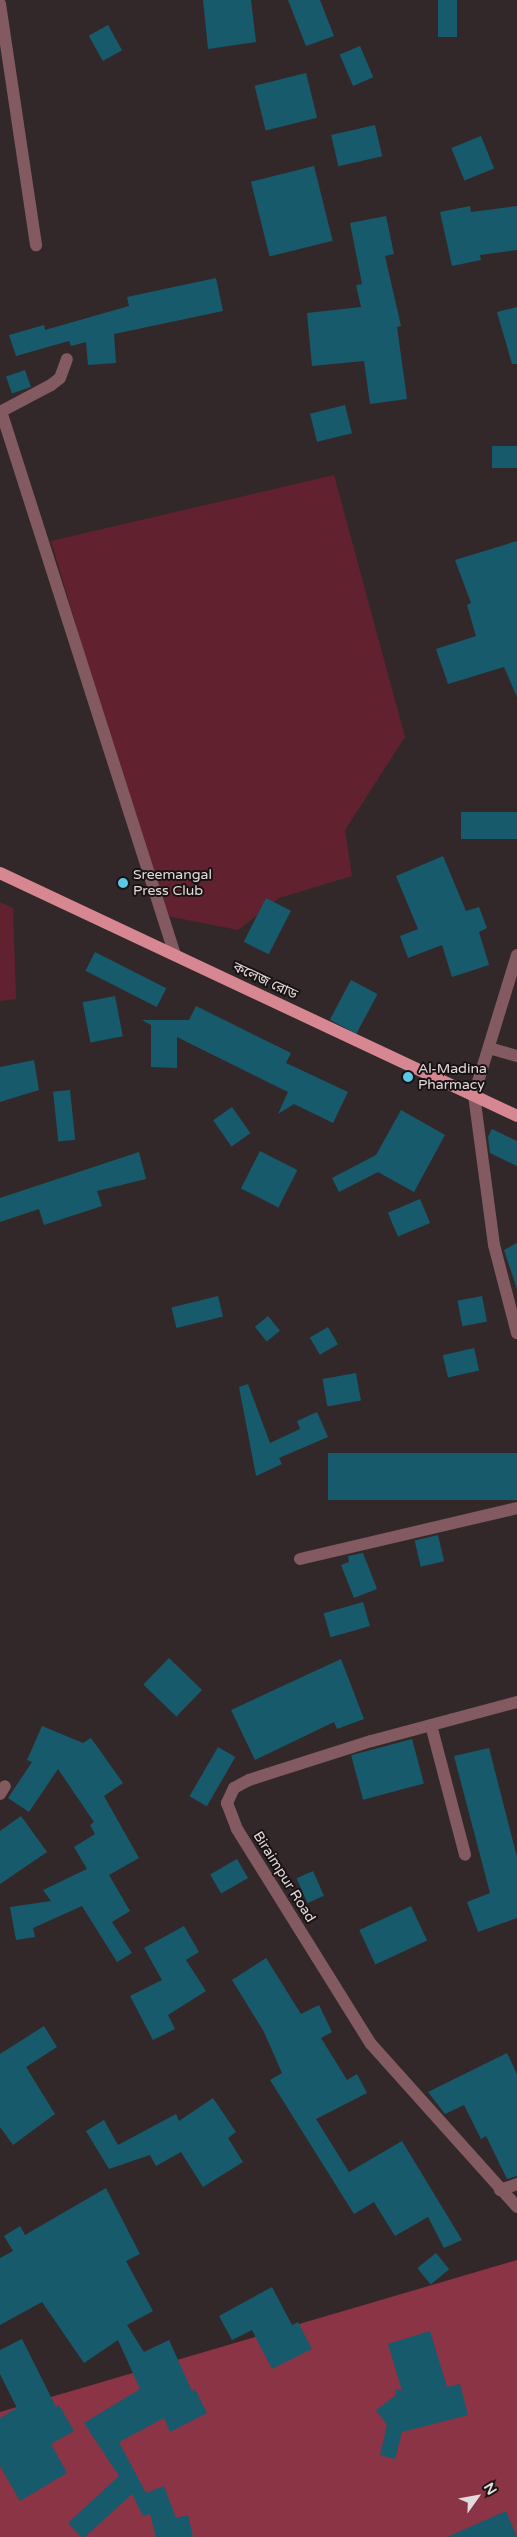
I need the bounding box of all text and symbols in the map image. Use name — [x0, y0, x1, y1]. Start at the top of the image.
place label: Sreemangal Press Club — [133, 867, 212, 900]
marker: Sreemangal Press Club — [117, 877, 129, 889]
street label: কলেজ রোড — [230, 959, 300, 1003]
place label: Al-Madina Pharmacy — [418, 1061, 487, 1094]
marker: Al-Madina Pharmacy — [402, 1071, 414, 1083]
street label: Biraimpur Road — [249, 1828, 319, 1926]
north arrow — [452, 2472, 502, 2522]
text: N — [480, 2480, 500, 2498]

